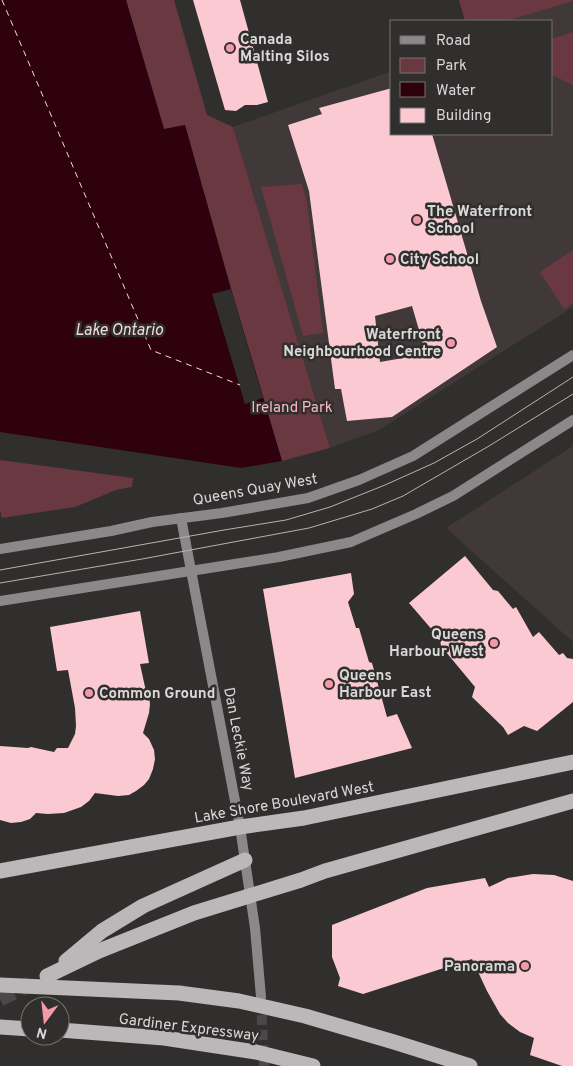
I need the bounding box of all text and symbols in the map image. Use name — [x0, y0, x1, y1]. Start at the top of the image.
legend — [390, 20, 553, 135]
place label: Canada Malting Silos — [240, 31, 330, 67]
text: Road — [436, 32, 471, 51]
marker: Canada Malting Silos — [224, 42, 236, 54]
text: Park — [436, 57, 467, 76]
text: Water — [436, 82, 476, 101]
text: Building — [436, 107, 491, 126]
place label: The Waterfront School — [427, 203, 532, 239]
marker: The Waterfront School — [411, 214, 423, 226]
place label: City School — [400, 251, 479, 270]
marker: City School — [384, 253, 396, 265]
water label: Lake Ontario — [75, 321, 164, 341]
place label: Waterfront Neighbourhood Centre — [283, 326, 441, 362]
marker: Waterfront Neighbourhood Centre — [445, 337, 457, 349]
park label: Ireland Park — [251, 399, 333, 418]
street label: Queens Quay West — [191, 470, 319, 511]
place label: Queens Harbour West — [389, 626, 484, 662]
marker: Queens Harbour West — [488, 637, 500, 649]
place label: Queens Harbour East — [339, 667, 431, 703]
marker: Queens Harbour East — [323, 678, 335, 690]
place label: Common Ground — [99, 685, 215, 704]
street label: Dan Leckie Way — [218, 686, 257, 793]
marker: Common Ground — [83, 687, 95, 699]
street label: Lake Shore Boulevard West — [193, 778, 376, 829]
place label: Panorama — [444, 958, 515, 977]
marker: Panorama — [519, 960, 531, 972]
north arrow — [20, 996, 70, 1046]
street label: Gardiner Expressway — [118, 1010, 260, 1047]
text: N — [35, 1023, 49, 1042]

